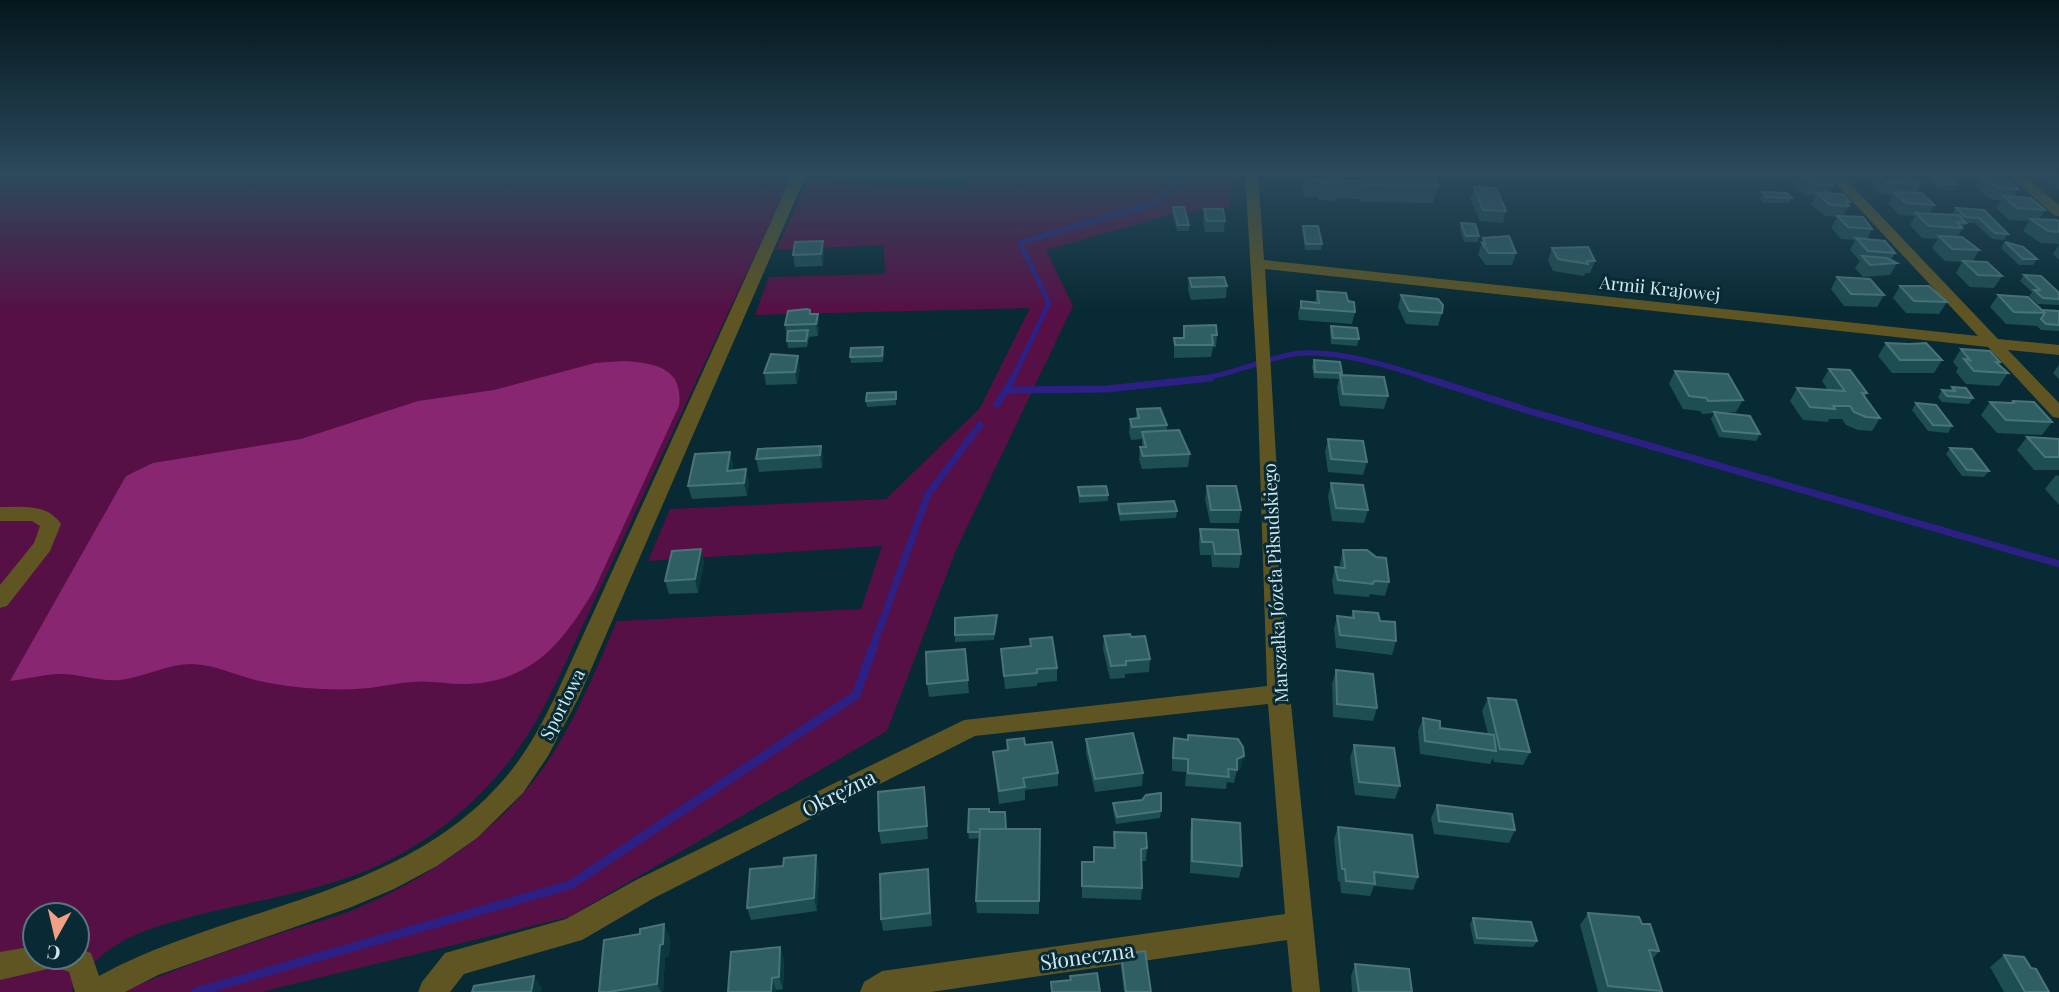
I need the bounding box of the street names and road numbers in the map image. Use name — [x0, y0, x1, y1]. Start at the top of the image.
street label: Armii Krajowej — [1597, 270, 1722, 306]
street label: Marszałka Józefa Piłsudskiego — [1257, 462, 1293, 703]
street label: Sportowa — [534, 664, 590, 744]
street label: Okrężna — [796, 761, 880, 823]
street label: Słoneczna — [1038, 934, 1137, 975]

